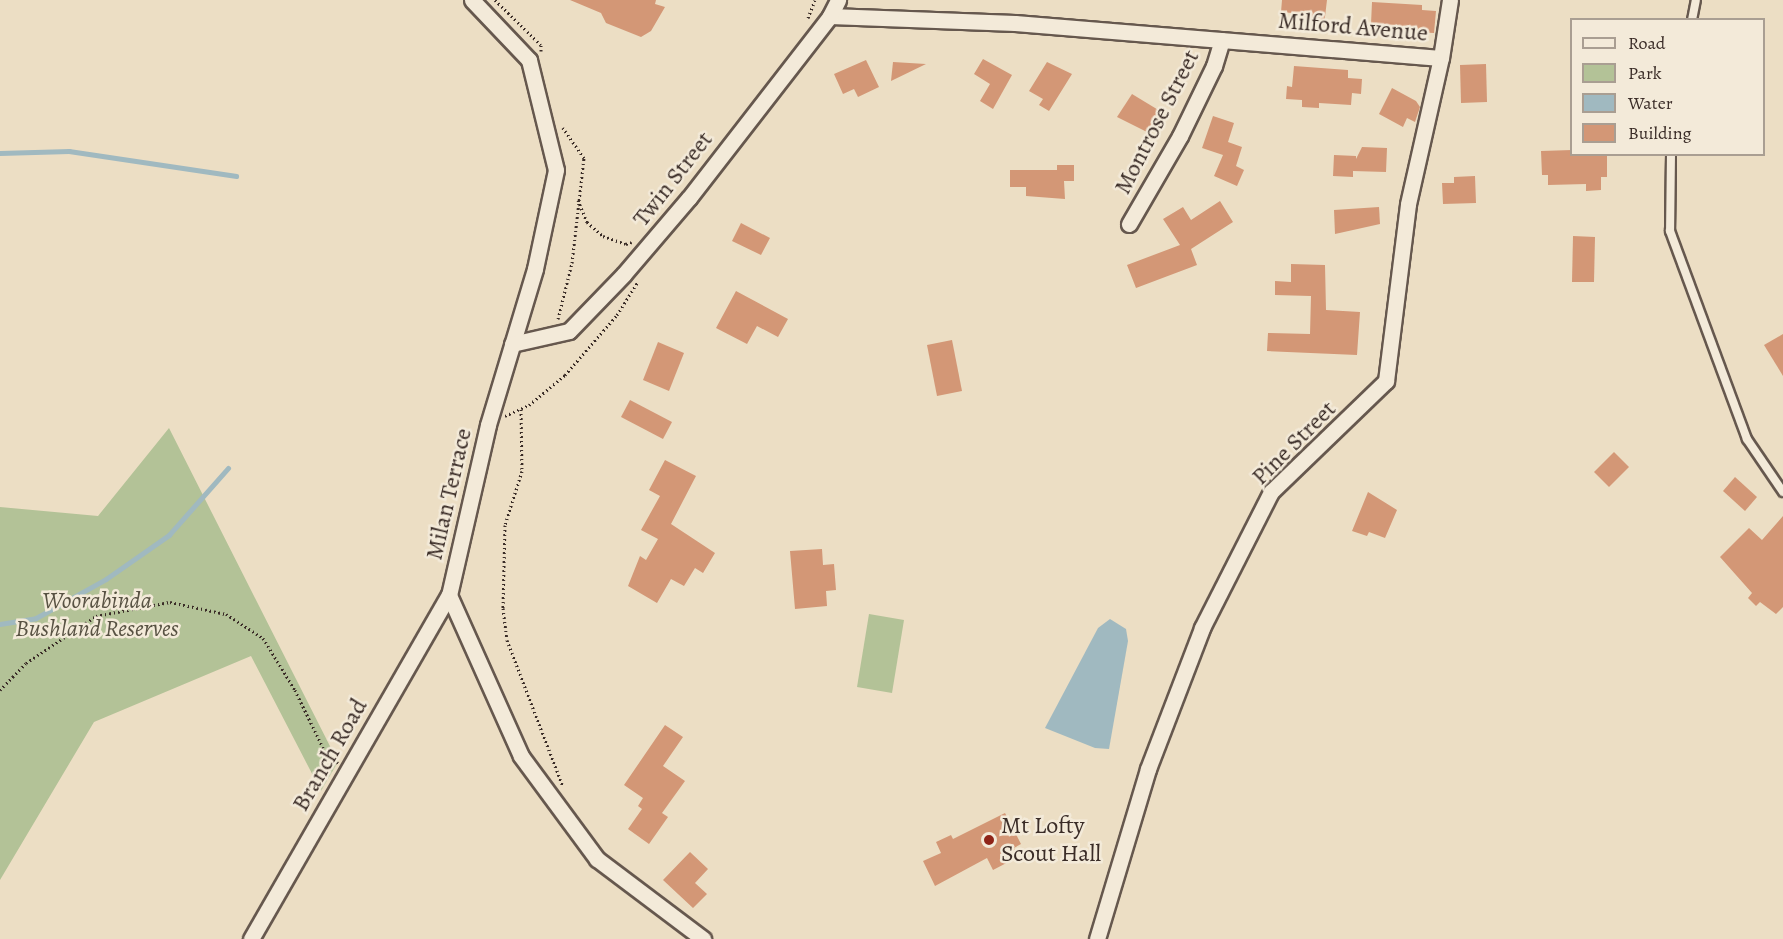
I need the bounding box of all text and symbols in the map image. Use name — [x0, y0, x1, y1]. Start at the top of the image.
street label: Milford Avenue — [1277, 6, 1429, 48]
legend — [1570, 18, 1765, 156]
text: Road — [1628, 31, 1665, 55]
street label: Montrose Street — [1108, 45, 1206, 199]
text: Park — [1628, 61, 1662, 85]
text: Water — [1628, 91, 1673, 115]
text: Building — [1628, 121, 1692, 145]
street label: Twin Street — [627, 126, 719, 232]
street label: Pine Street — [1246, 395, 1342, 491]
street label: Milan Terrace — [420, 425, 478, 563]
park label: Woorabinda Bushland Reserves — [15, 587, 179, 643]
street label: Branch Road — [286, 694, 374, 816]
place label: Mt Lofty Scout Hall — [1001, 812, 1101, 868]
marker: Mt Lofty Scout Hall — [982, 833, 996, 847]

